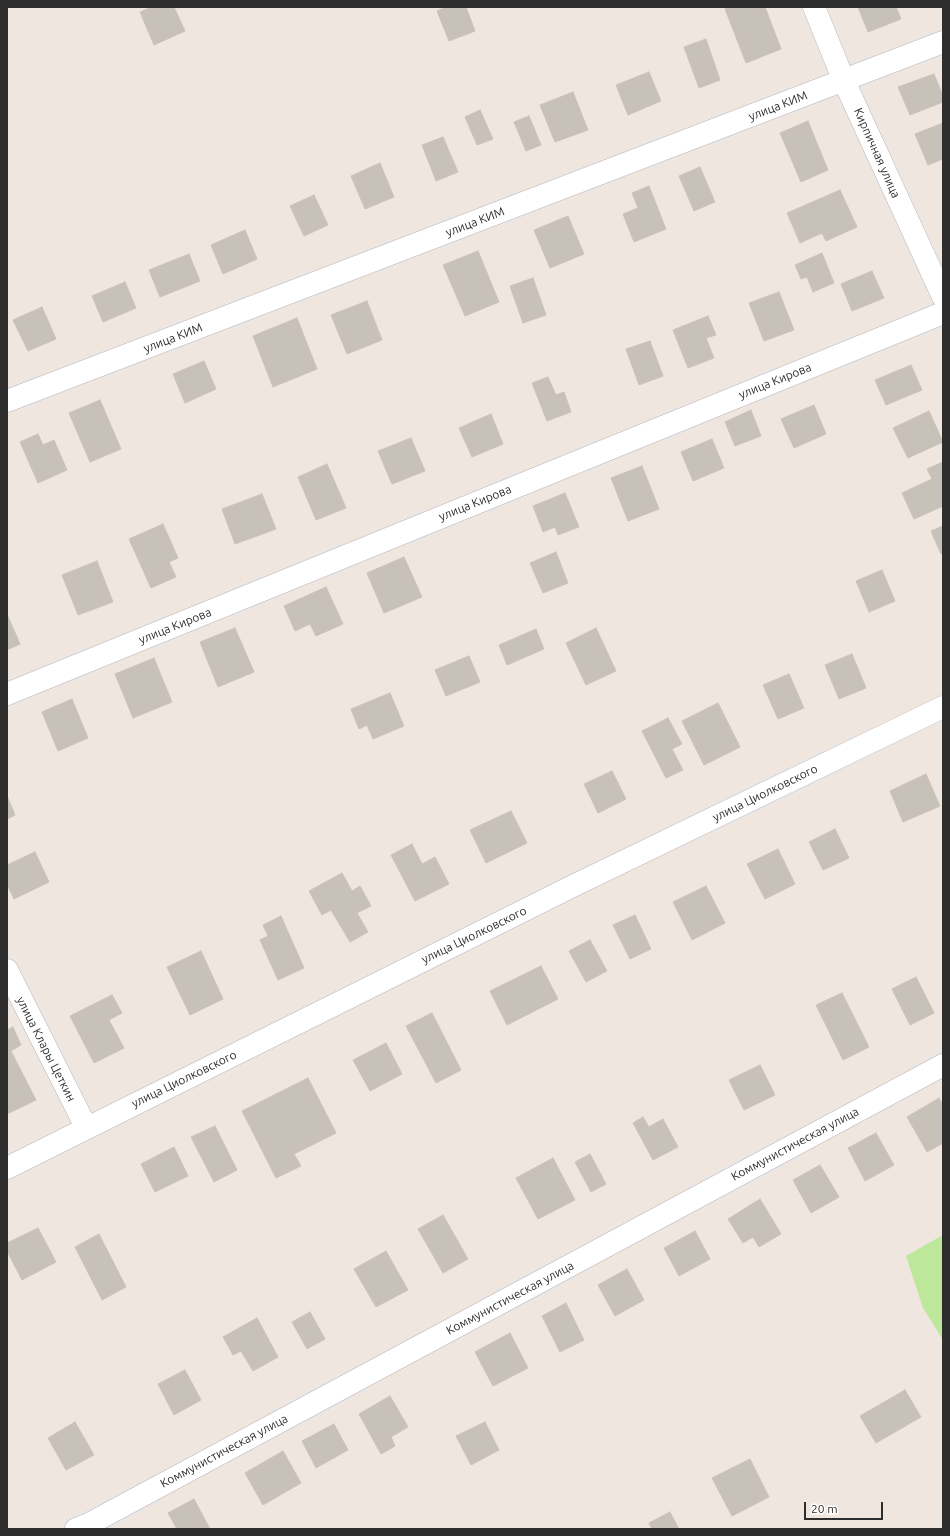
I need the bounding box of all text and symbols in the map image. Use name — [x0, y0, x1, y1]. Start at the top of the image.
street label: улица КИМ — [747, 88, 809, 124]
street label: Кирпичная улица — [851, 106, 903, 200]
street label: улица КИМ — [444, 204, 506, 240]
street label: улица КИМ — [142, 320, 204, 356]
street label: улица Кирова — [737, 360, 813, 402]
street label: улица Кирова — [437, 482, 513, 524]
street label: улица Кирова — [137, 605, 213, 647]
street label: улица Циолковского — [710, 761, 820, 825]
street label: улица Циолковского — [419, 903, 529, 967]
street label: улица Клары Цеткин — [13, 994, 79, 1104]
street label: улица Циолковского — [129, 1047, 239, 1111]
street label: Коммунистическая улица — [729, 1104, 861, 1184]
street label: Коммунистическая улица — [444, 1258, 576, 1338]
street label: Коммунистическая улица — [158, 1411, 290, 1491]
scale bar — [806, 1494, 885, 1520]
text: 20 m — [811, 1502, 838, 1515]

